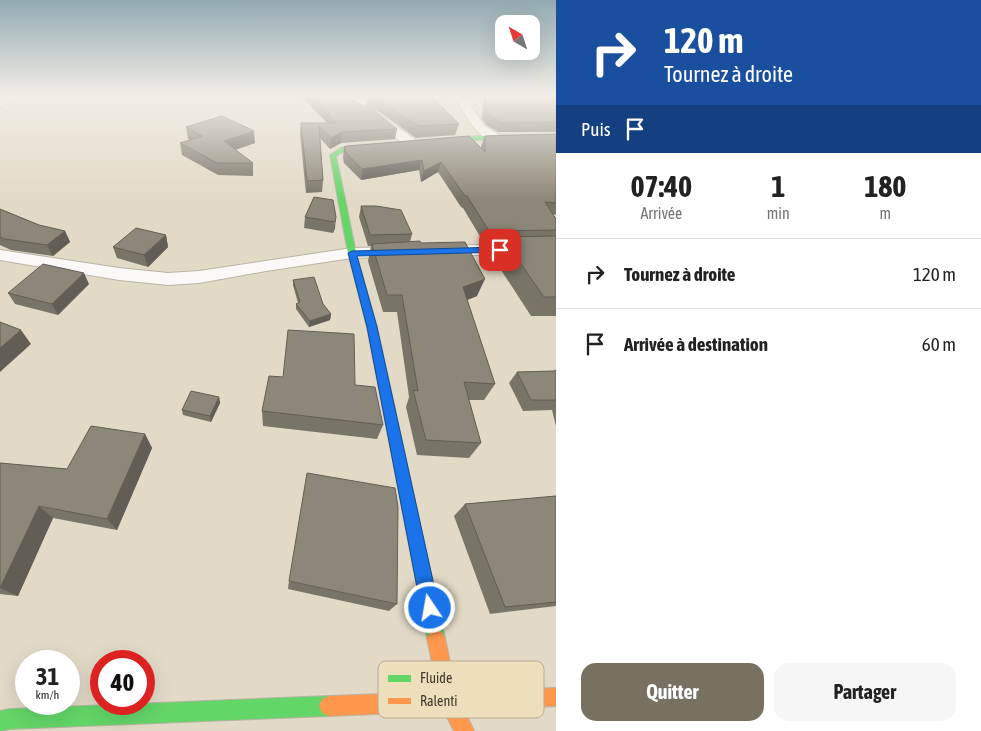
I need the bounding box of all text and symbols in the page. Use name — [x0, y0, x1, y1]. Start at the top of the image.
north arrow — [495, 15, 540, 60]
map controls — [495, 15, 540, 60]
icon: right — [581, 20, 646, 85]
text: 120 m — [664, 20, 743, 60]
text: Tournez à droite — [664, 61, 793, 87]
icon: arrive — [621, 115, 649, 143]
text: Puis — [581, 118, 611, 140]
text: 07:40 — [630, 169, 692, 203]
text: 1 — [771, 169, 785, 203]
text: 180 — [864, 169, 906, 203]
text: Arrivée — [640, 204, 682, 222]
text: min — [767, 204, 790, 222]
text: m — [880, 204, 891, 222]
pin — [479, 229, 521, 271]
icon: arrive — [486, 236, 514, 264]
icon: right — [581, 260, 609, 288]
text: Tournez à droite — [624, 263, 735, 285]
text: 120 m — [913, 263, 956, 285]
icon: arrive — [581, 330, 609, 358]
text: Arrivée à destination — [624, 333, 768, 355]
text: 60 m — [922, 333, 956, 355]
position arrow — [403, 581, 455, 633]
speed limit sign: 40 — [90, 650, 155, 715]
legend — [378, 661, 544, 718]
text: 31 — [36, 662, 59, 690]
button: Quitter — [581, 663, 764, 721]
button: Partager — [774, 663, 956, 721]
text: Fluide — [420, 670, 452, 686]
text: km/h — [36, 688, 59, 702]
text: Ralenti — [420, 693, 457, 709]

